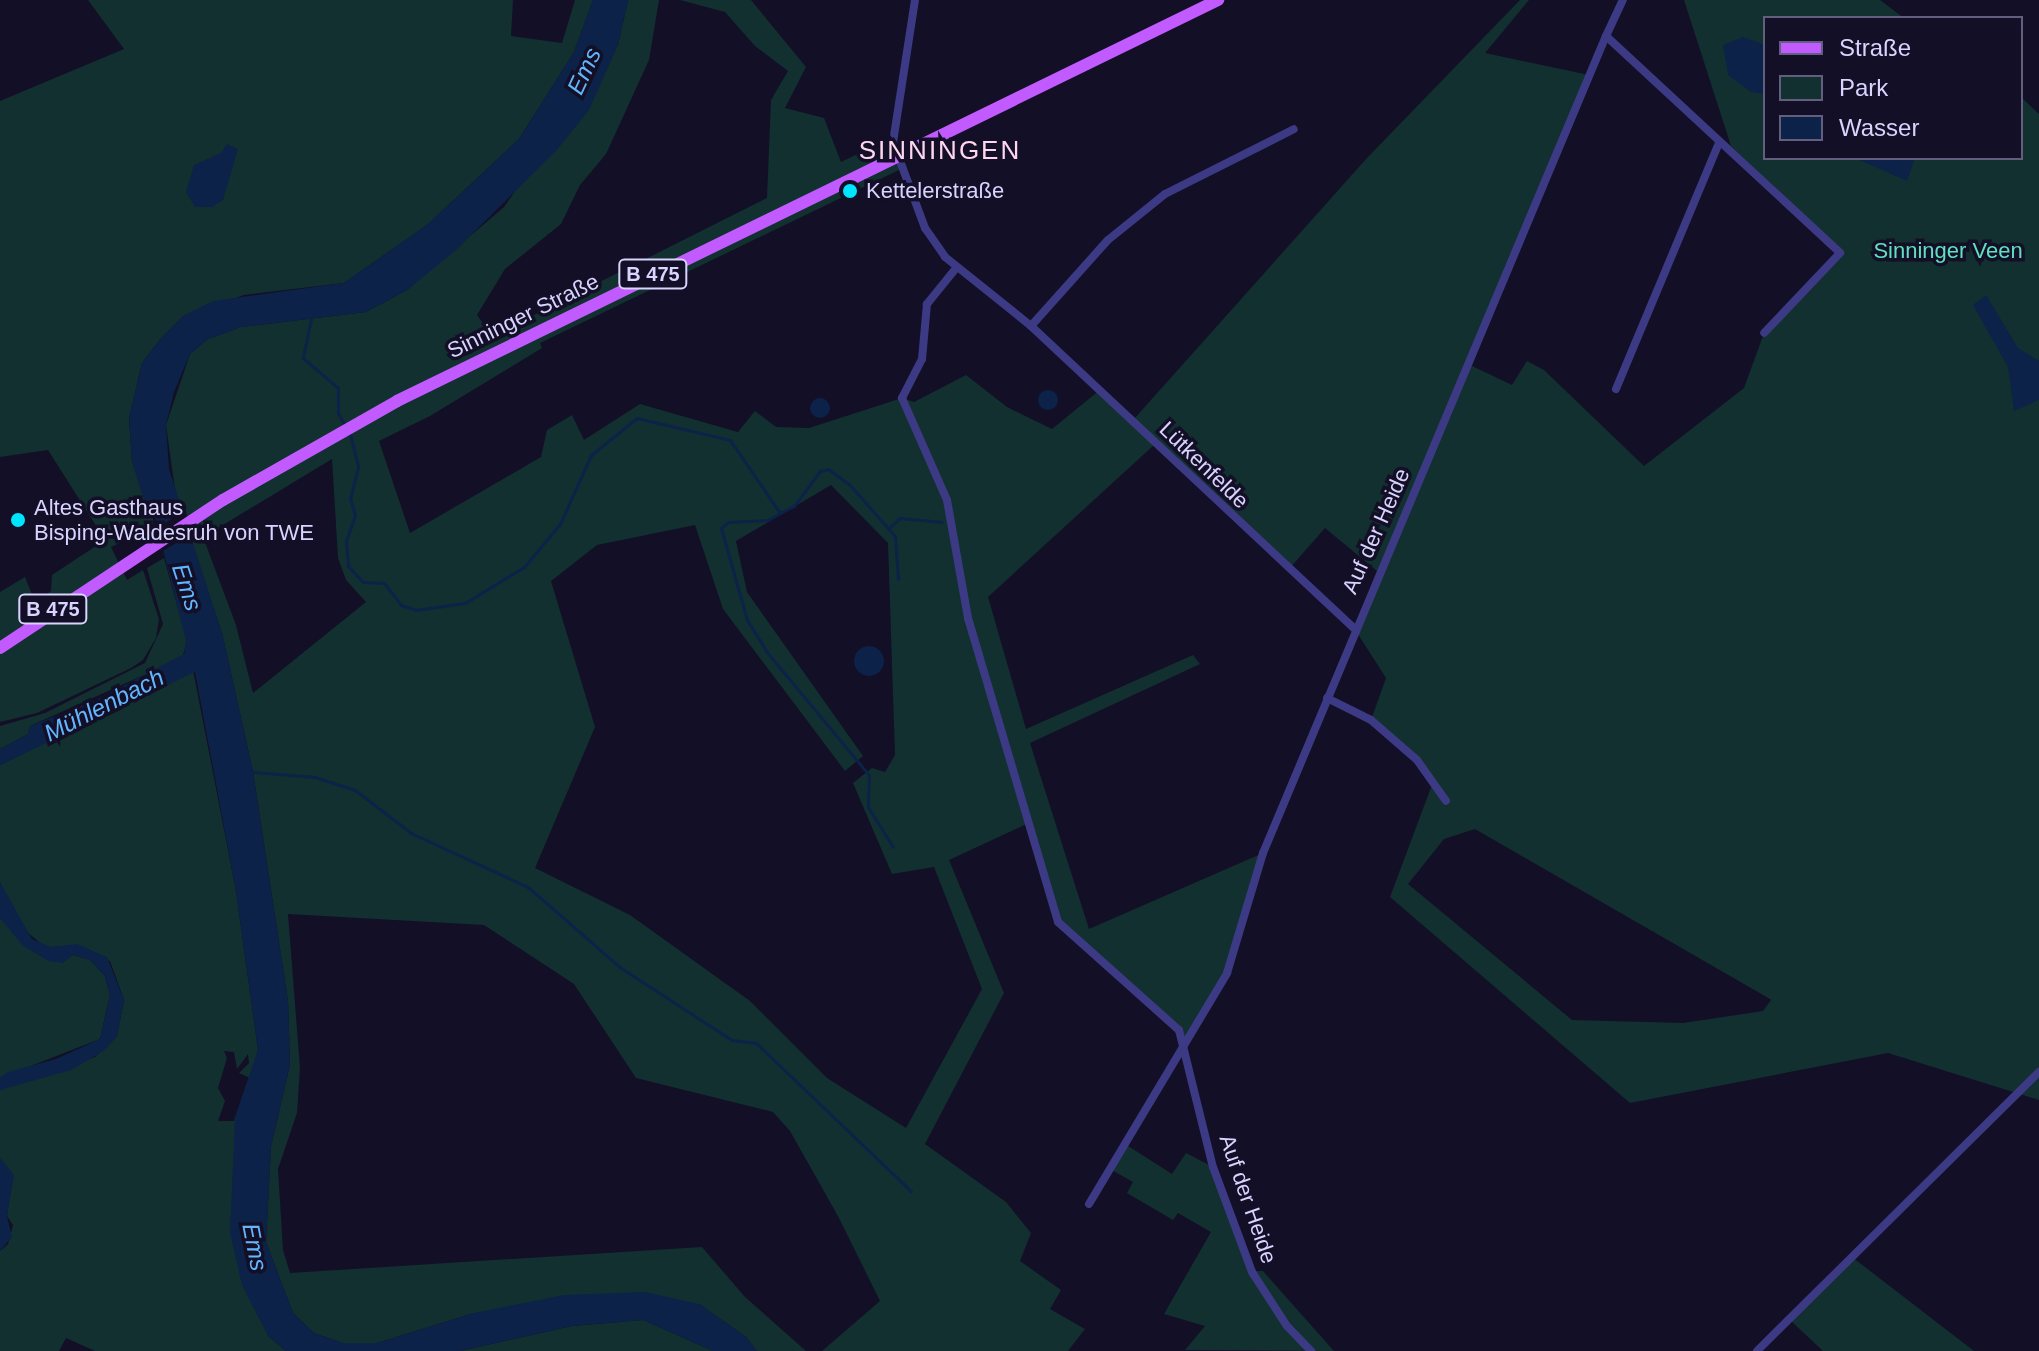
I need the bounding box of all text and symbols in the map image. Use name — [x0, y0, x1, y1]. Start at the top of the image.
legend — [1763, 16, 2023, 160]
text: Straße — [1839, 34, 1911, 61]
water label: Ems — [561, 43, 607, 99]
text: Park — [1839, 74, 1888, 101]
text: Wasser — [1839, 114, 1919, 141]
district label: SINNINGEN — [859, 135, 1021, 167]
place label: Kettelerstraße — [866, 178, 1004, 204]
marker: Kettelerstraße — [841, 182, 859, 200]
park label: Sinninger Veen — [1873, 238, 2023, 264]
road number: B 475 — [617, 258, 689, 290]
street label: Sinninger Straße — [443, 268, 603, 364]
street label: Lütkenfelde — [1154, 416, 1254, 514]
street label: Auf der Heide — [1337, 464, 1415, 598]
place label: Altes Gasthaus Bisping-Waldesruh von TWE — [34, 494, 314, 546]
marker: Altes Gasthaus Bisping-Waldesruh von TWE — [9, 511, 27, 529]
water label: Ems — [166, 560, 208, 614]
road number: B 475 — [17, 593, 89, 625]
water label: Mühlenbach — [39, 662, 169, 748]
street label: Auf der Heide — [1214, 1131, 1282, 1267]
water label: Ems — [236, 1221, 274, 1273]

